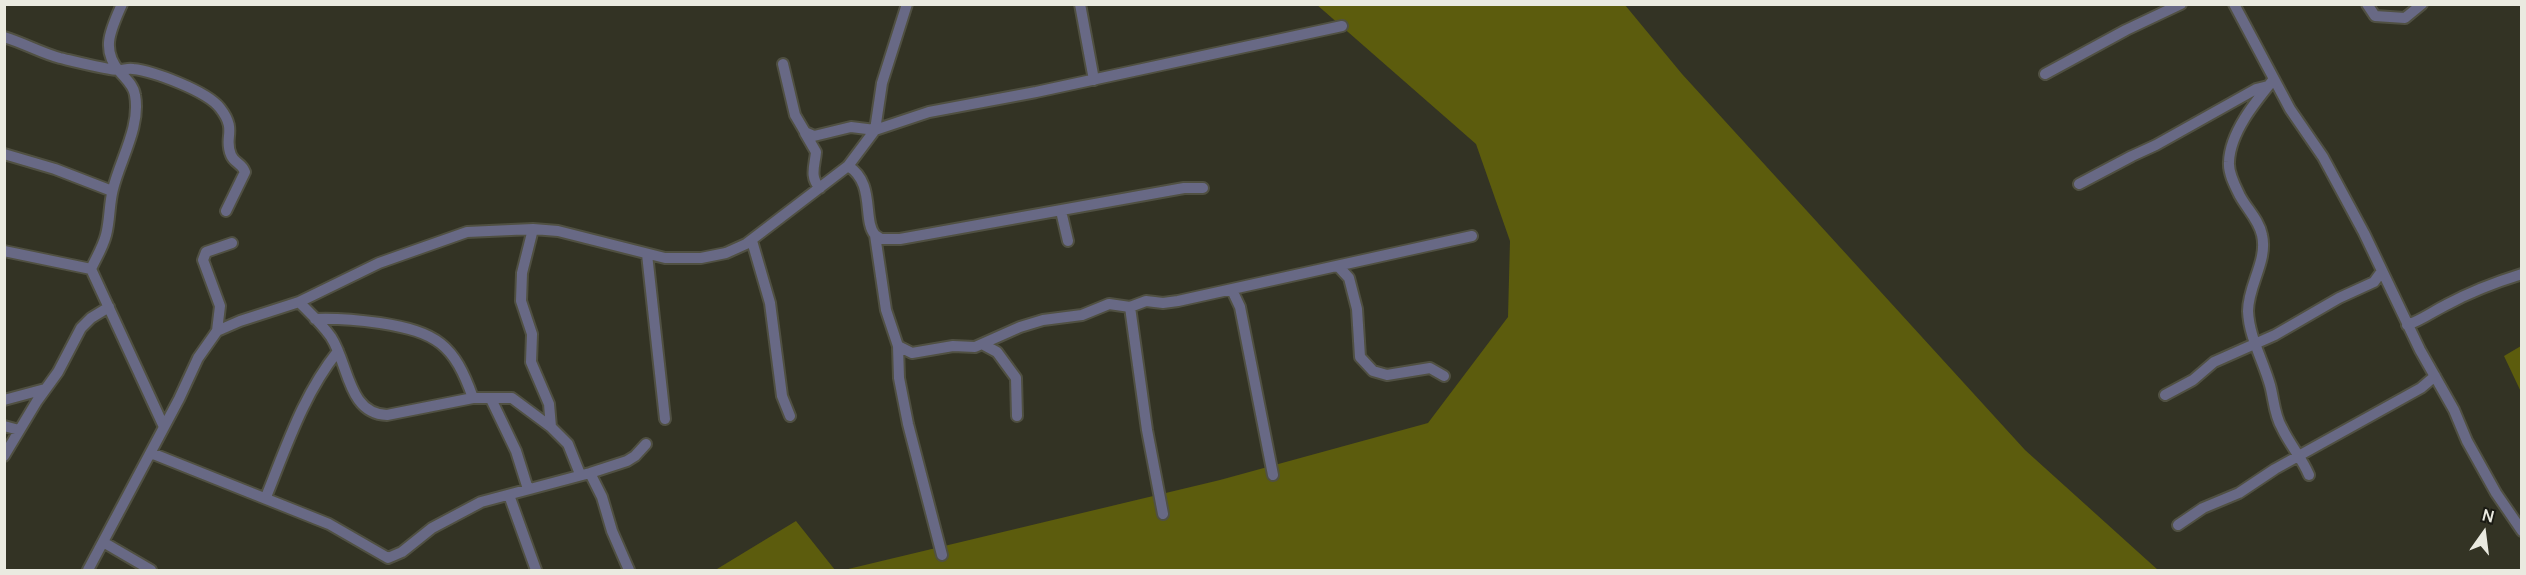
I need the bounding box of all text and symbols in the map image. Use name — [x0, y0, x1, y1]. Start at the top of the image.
north arrow — [2454, 503, 2514, 563]
text: N — [2480, 503, 2497, 528]

